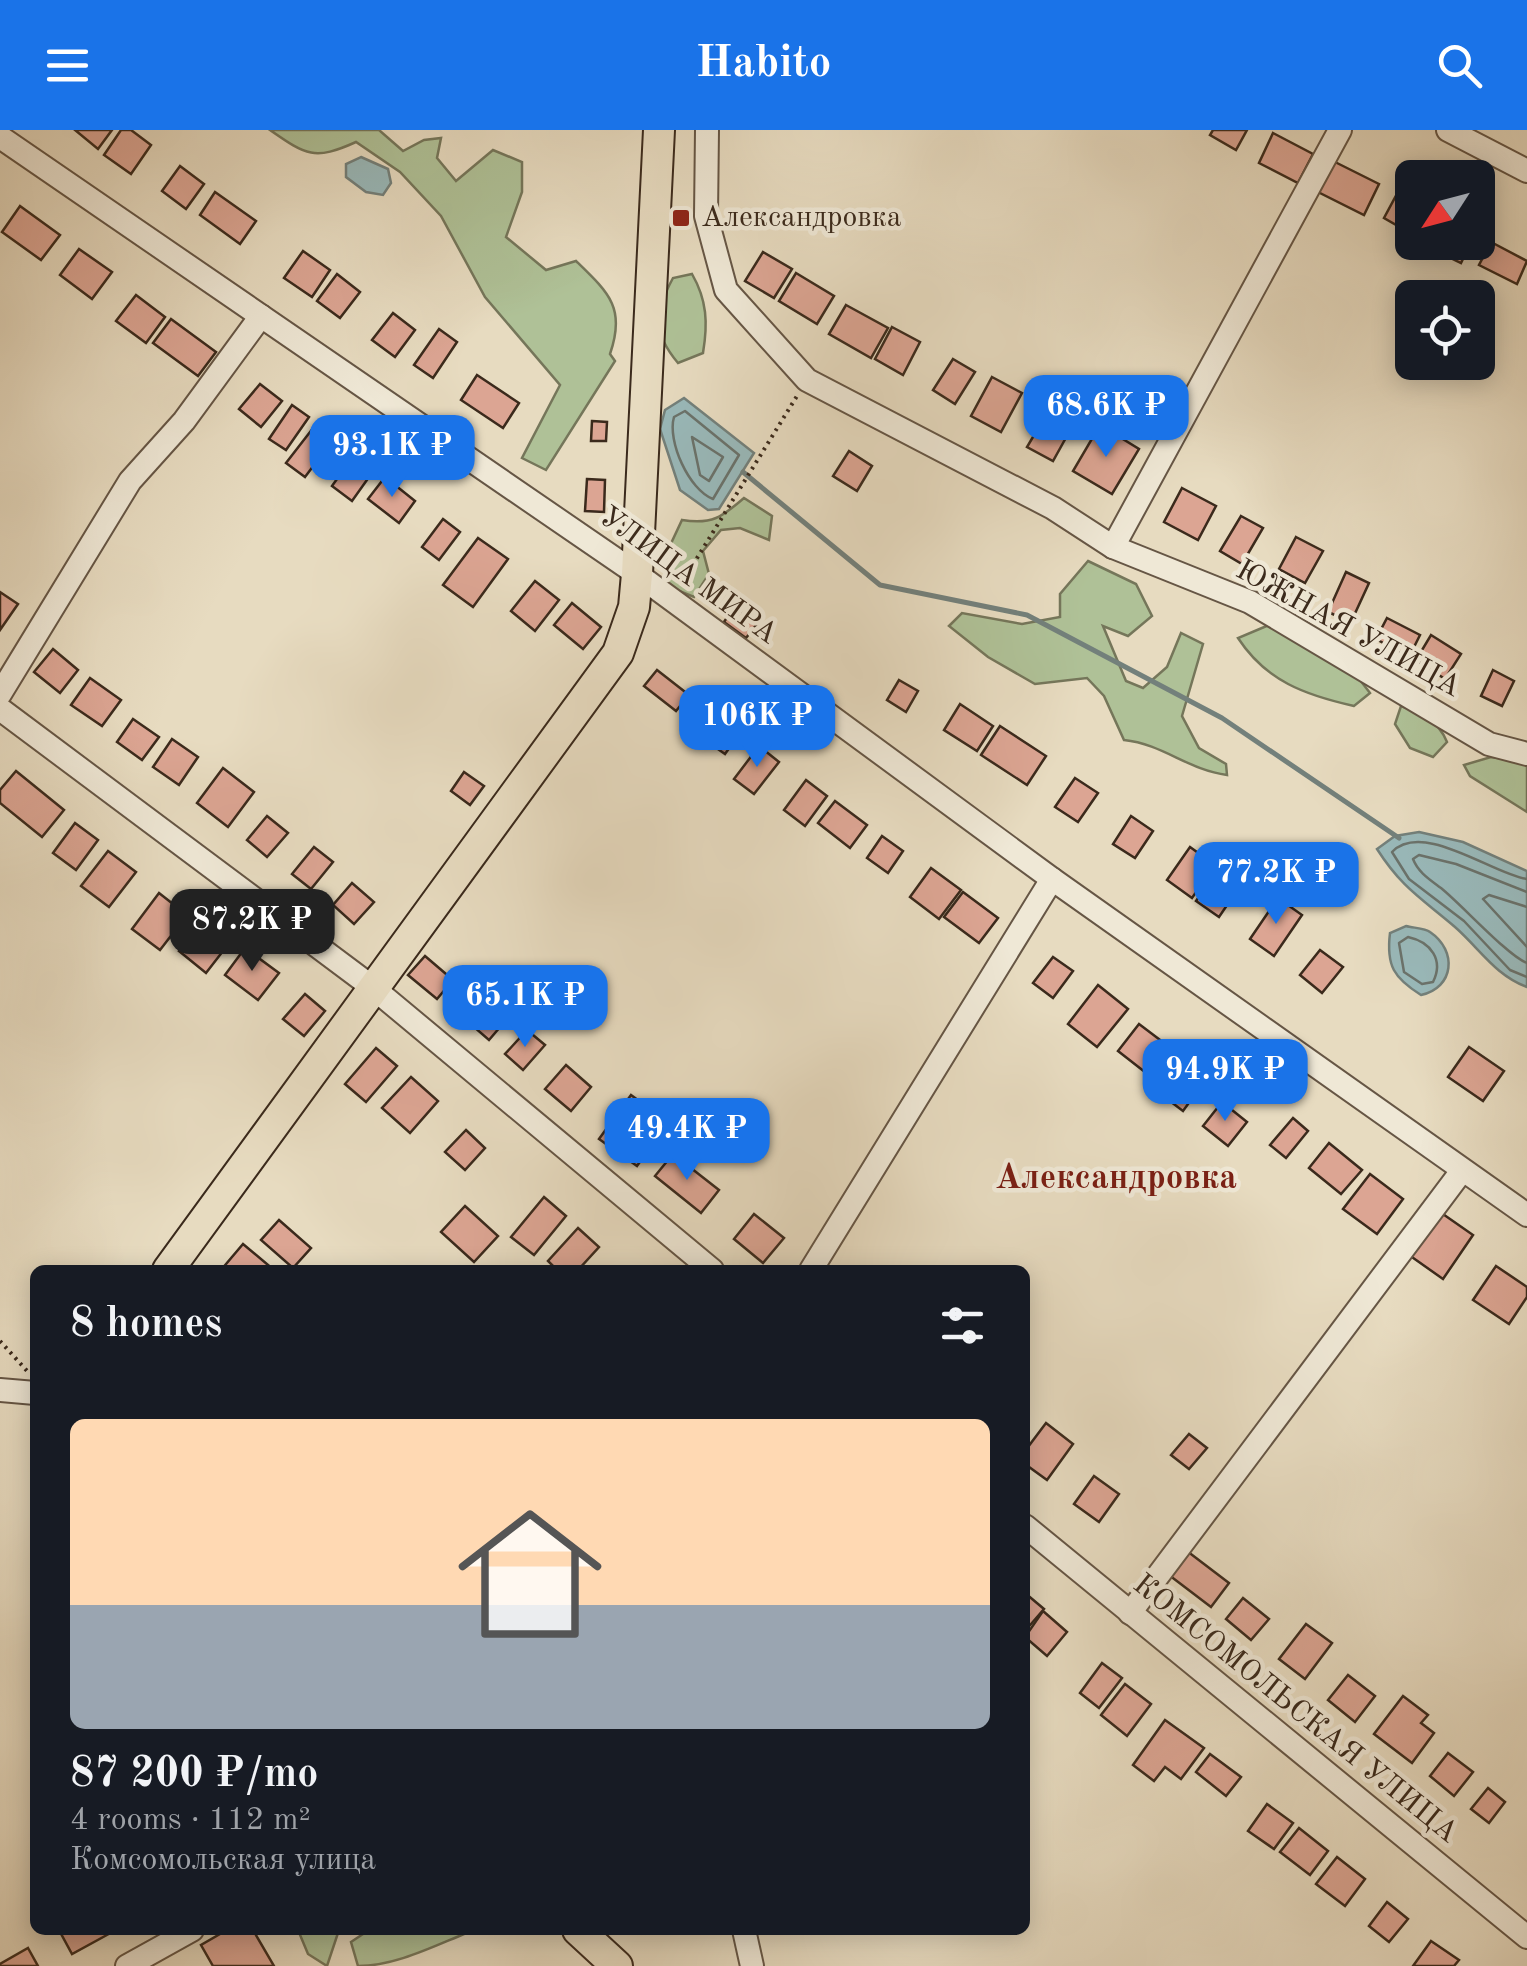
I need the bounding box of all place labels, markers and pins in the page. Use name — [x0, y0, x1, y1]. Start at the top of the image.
place label: Александровка — [701, 203, 902, 233]
marker: Александровка — [670, 207, 692, 229]
pin: 68.6K ₽ — [1014, 375, 1198, 460]
pin: 93.1K ₽ — [300, 415, 484, 500]
pin: 106K ₽ — [676, 685, 838, 770]
pin: 77.2K ₽ — [1184, 842, 1368, 927]
pin: 87.2K ₽ — [160, 889, 344, 974]
pin: 65.1K ₽ — [433, 965, 617, 1050]
pin: 94.9K ₽ — [1133, 1039, 1317, 1124]
pin: 49.4K ₽ — [595, 1098, 779, 1183]

